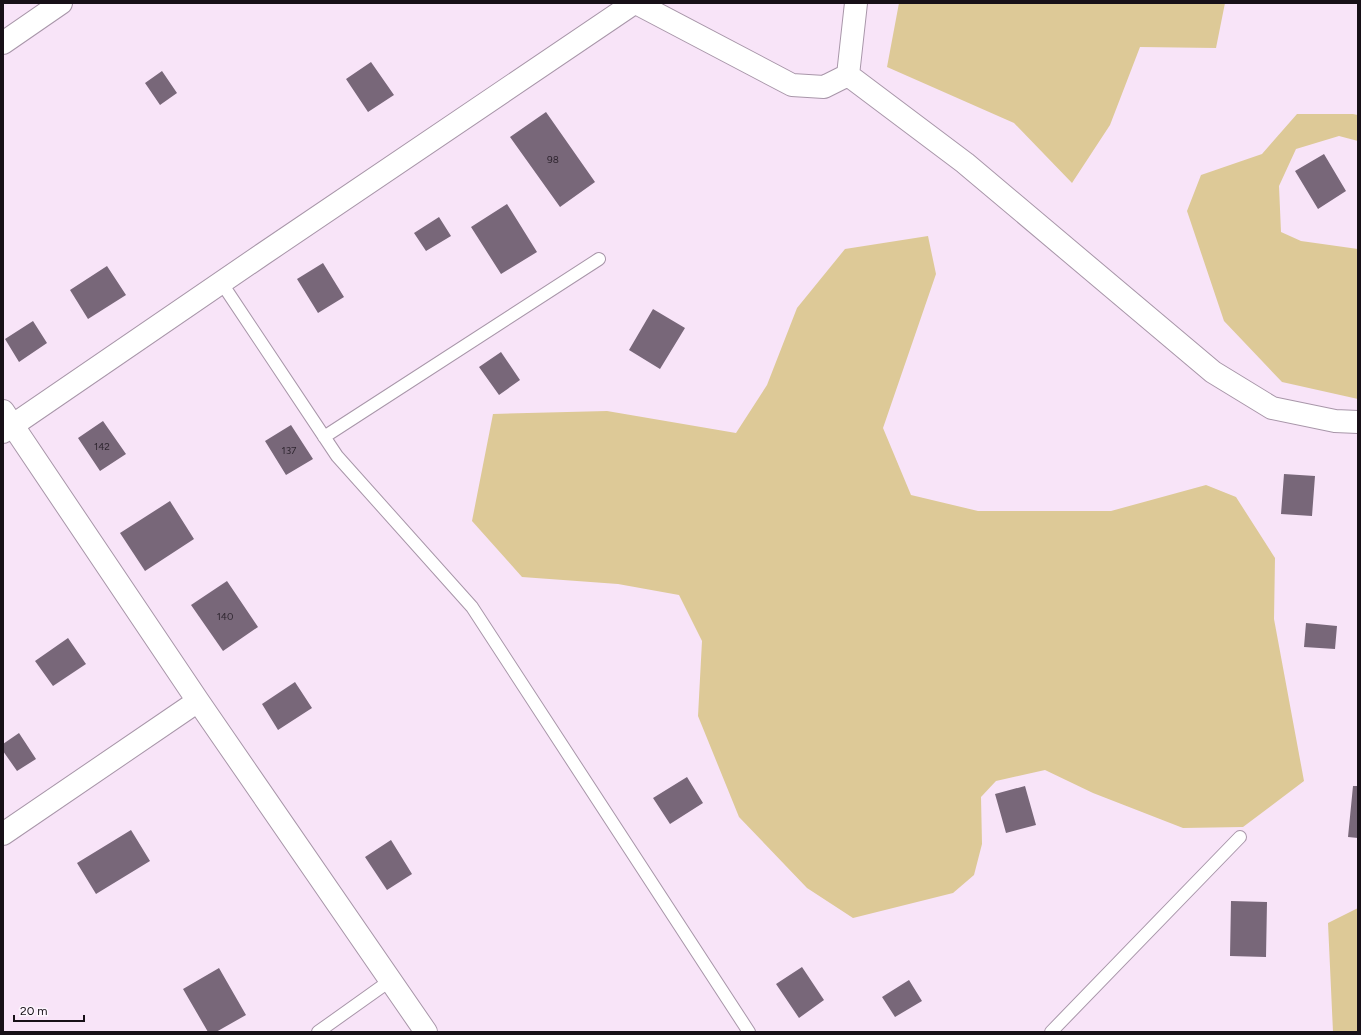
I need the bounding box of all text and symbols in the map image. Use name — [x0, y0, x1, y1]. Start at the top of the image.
house number: 98 — [547, 153, 559, 166]
house number: 142 — [94, 440, 110, 453]
house number: 137 — [282, 444, 297, 457]
house number: 140 — [217, 610, 233, 623]
scale bar — [14, 997, 84, 1023]
text: 20 m — [20, 1004, 48, 1018]

